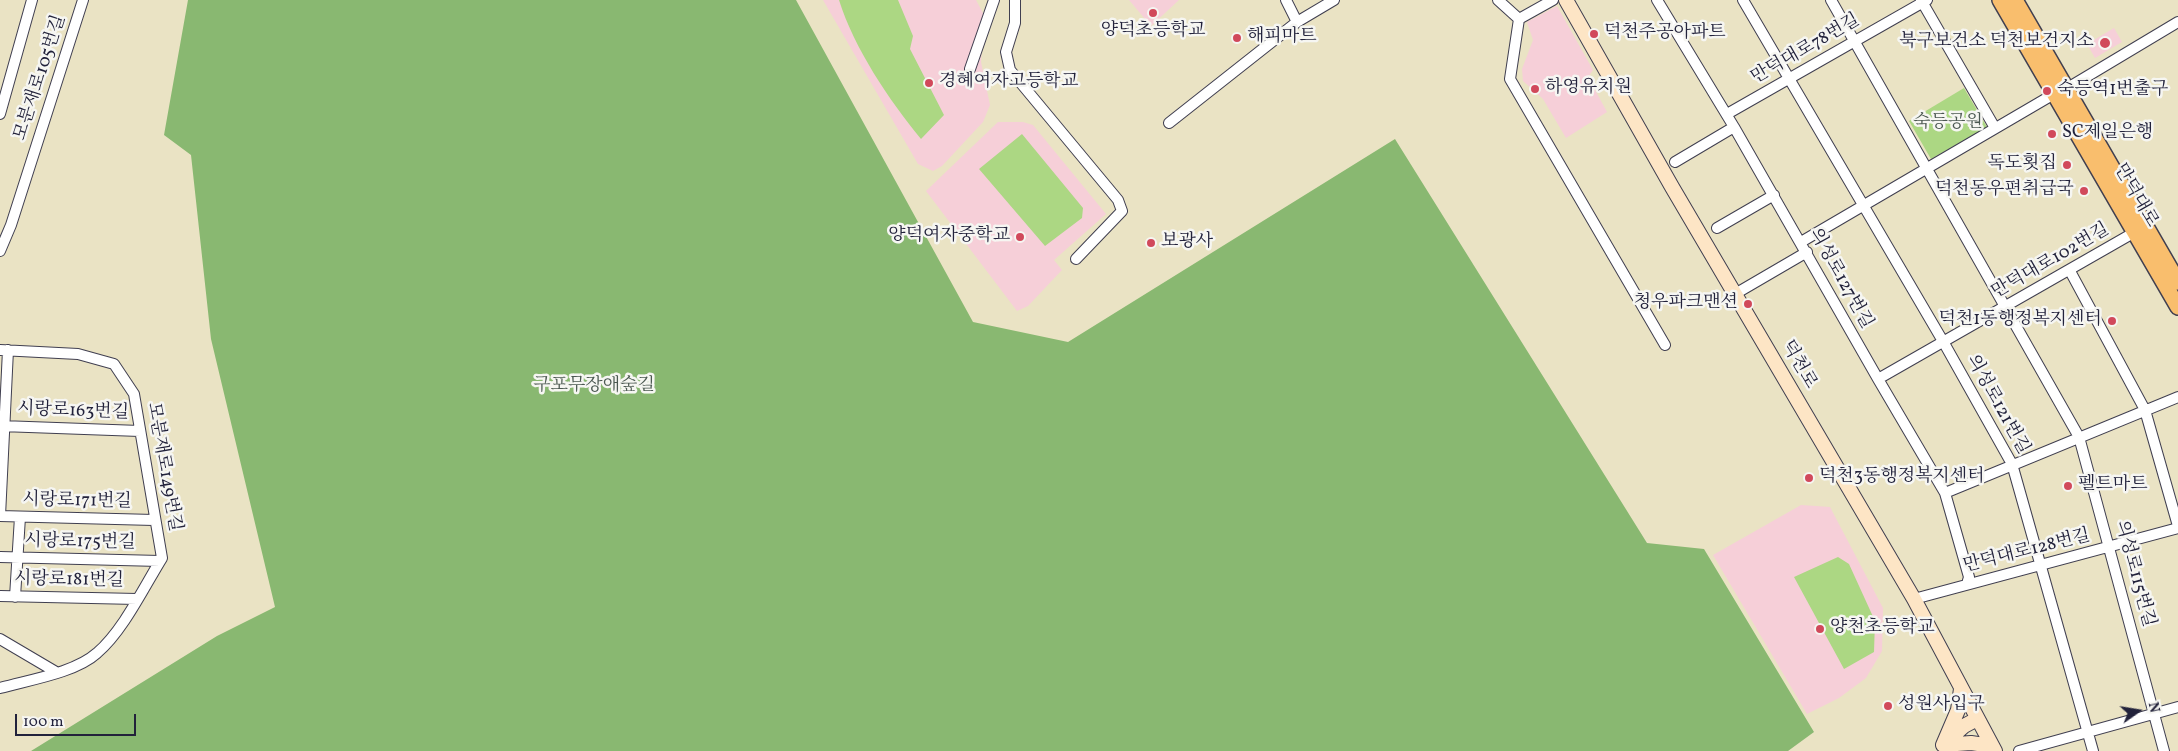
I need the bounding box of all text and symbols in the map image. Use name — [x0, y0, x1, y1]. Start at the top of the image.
marker: 양덕초등학교 — [1147, 7, 1159, 19]
street label: 만덕대로78번길 — [1748, 10, 1864, 90]
street label: 모분재로105번길 — [11, 13, 71, 143]
place label: 양덕초등학교 — [1101, 21, 1205, 43]
place label: 덕천주공아파트 — [1604, 23, 1726, 45]
place label: 해피마트 — [1247, 27, 1317, 49]
marker: 덕천주공아파트 — [1588, 28, 1600, 40]
marker: 해피마트 — [1231, 32, 1243, 44]
place label: 북구보건소 덕천보건지소 — [1899, 32, 2094, 54]
marker: 북구보건소 덕천보건지소 — [2098, 36, 2112, 50]
place label: 경혜여자고등학교 — [939, 72, 1078, 94]
marker: 경혜여자고등학교 — [923, 77, 935, 89]
place label: 하영유치원 — [1545, 78, 1632, 100]
place label: 숙등역1번출구 — [2057, 80, 2168, 102]
marker: 하영유치원 — [1529, 83, 1541, 95]
marker: 숙등역1번출구 — [2041, 85, 2053, 97]
park label: 숙등공원 — [1913, 113, 1983, 135]
place label: SC제일은행 — [2062, 123, 2153, 145]
marker: SC제일은행 — [2046, 128, 2058, 140]
place label: 독도횟집 — [1987, 154, 2057, 176]
marker: 독도횟집 — [2061, 159, 2073, 171]
street label: 만덕대로 — [2108, 160, 2162, 232]
place label: 덕천동우편취급국 — [1935, 180, 2074, 202]
marker: 덕천동우편취급국 — [2078, 185, 2090, 197]
street label: 만덕대로102번길 — [1989, 220, 2113, 304]
street label: 의성로127번길 — [1803, 225, 1877, 333]
place label: 양덕여자중학교 — [888, 226, 1010, 248]
marker: 양덕여자중학교 — [1014, 231, 1026, 243]
place label: 보광사 — [1161, 232, 1213, 254]
marker: 보광사 — [1145, 237, 1157, 249]
place label: 청우파크맨션 — [1634, 293, 1738, 315]
marker: 청우파크맨션 — [1742, 298, 1754, 310]
place label: 덕천1동행정복지센터 — [1939, 310, 2102, 332]
marker: 덕천1동행정복지센터 — [2106, 315, 2118, 327]
street label: 덕천로 — [1776, 337, 1820, 393]
street label: 의성로121번길 — [1961, 351, 2033, 459]
park label: 구포무장애숲길 — [533, 376, 655, 398]
street label: 시랑로163번길 — [17, 399, 129, 425]
street label: 모분재로149번길 — [141, 401, 185, 533]
place label: 덕천3동행정복지센터 — [1819, 467, 1985, 489]
marker: 덕천3동행정복지센터 — [1803, 472, 1815, 484]
place label: 펠트마트 — [2078, 475, 2148, 497]
marker: 펠트마트 — [2062, 480, 2074, 492]
street label: 시랑로171번길 — [22, 490, 132, 514]
street label: 의성로115번길 — [2109, 518, 2159, 630]
street label: 만덕대로128번길 — [1961, 526, 2093, 578]
street label: 시랑로175번길 — [24, 531, 136, 555]
street label: 시랑로181번길 — [14, 569, 124, 593]
place label: 양천초등학교 — [1830, 618, 1934, 640]
marker: 양천초등학교 — [1814, 623, 1826, 635]
north arrow — [2113, 686, 2163, 736]
place label: 성원사입구 — [1898, 695, 1985, 717]
marker: 성원사입구 — [1882, 700, 1894, 712]
text: N — [2143, 700, 2164, 715]
scale bar — [18, 704, 139, 736]
text: 100 m — [23, 712, 63, 733]

